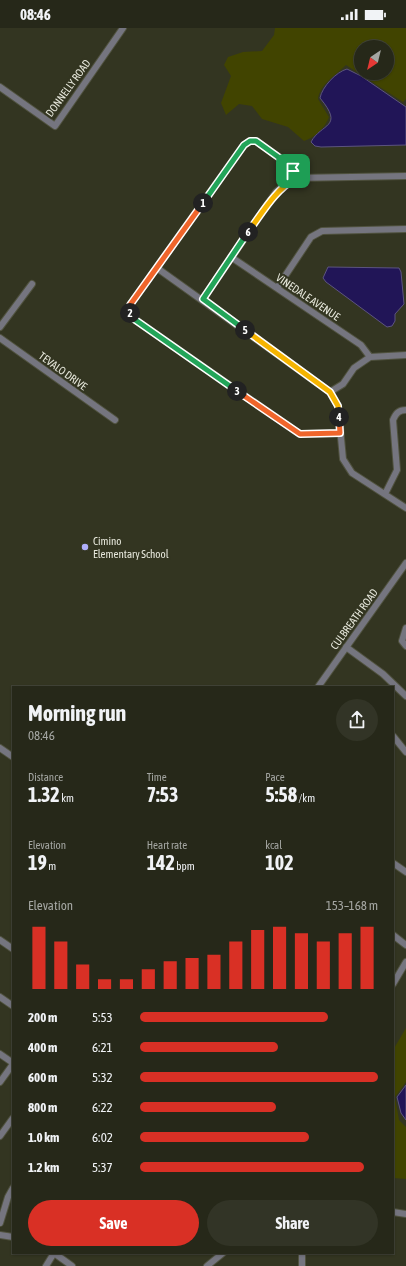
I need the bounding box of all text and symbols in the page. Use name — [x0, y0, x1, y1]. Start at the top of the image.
text: 08:46 — [20, 6, 51, 23]
north arrow — [354, 40, 394, 80]
map controls — [354, 40, 394, 80]
street label: DONNELLY ROAD — [43, 57, 93, 119]
pin — [276, 154, 310, 188]
icon: arrive — [282, 160, 304, 182]
pin: 1 — [193, 193, 213, 213]
text: 1 — [200, 197, 206, 209]
pin: 6 — [238, 222, 258, 242]
text: 6 — [245, 226, 251, 238]
street label: VINEDALE AVENUE — [274, 271, 342, 323]
pin: 2 — [120, 303, 140, 323]
text: 2 — [127, 307, 133, 319]
pin: 5 — [235, 320, 255, 340]
text: 5 — [242, 324, 248, 336]
street label: TEVALO DRIVE — [37, 350, 90, 393]
pin: 3 — [227, 381, 247, 401]
text: 3 — [234, 385, 240, 397]
pin: 4 — [329, 407, 349, 427]
text: 4 — [336, 411, 342, 423]
place label: Cimino Elementary School — [93, 535, 169, 560]
marker: Cimino Elementary School — [80, 542, 90, 552]
street label: CULBREATH ROAD — [328, 586, 380, 652]
button: share — [336, 699, 378, 741]
text: Morning run — [28, 700, 126, 726]
text: 08:46 — [28, 728, 55, 743]
text: Distance — [28, 771, 63, 783]
text: Time — [147, 771, 167, 783]
text: Pace — [265, 771, 285, 783]
text: 1.32 — [28, 783, 60, 806]
text: 7:53 — [147, 783, 178, 806]
text: 5:58 — [265, 783, 297, 806]
text: km — [60, 792, 74, 804]
text: /km — [297, 792, 315, 804]
text: Elevation — [28, 839, 66, 851]
text: Heart rate — [147, 839, 187, 851]
text: kcal — [265, 839, 282, 851]
text: 19 — [28, 851, 47, 874]
text: 142 — [147, 851, 175, 874]
text: 102 — [265, 851, 294, 874]
text: m — [47, 860, 56, 872]
text: bpm — [175, 860, 195, 872]
text: Elevation — [28, 898, 73, 913]
text: 153–168 m — [326, 898, 378, 913]
text: 200 m — [28, 1010, 57, 1025]
text: 5:53 — [92, 1010, 113, 1025]
text: 400 m — [28, 1040, 57, 1055]
text: 6:21 — [92, 1040, 113, 1055]
text: 600 m — [28, 1070, 57, 1085]
text: 5:32 — [92, 1070, 113, 1085]
text: 800 m — [28, 1100, 57, 1115]
text: 6:22 — [92, 1100, 113, 1115]
text: 1.0 km — [28, 1130, 59, 1145]
text: 6:02 — [92, 1130, 113, 1145]
text: 1.2 km — [28, 1160, 59, 1175]
text: 5:37 — [92, 1160, 113, 1175]
button: Save — [28, 1200, 199, 1246]
button: Share — [207, 1200, 378, 1246]

